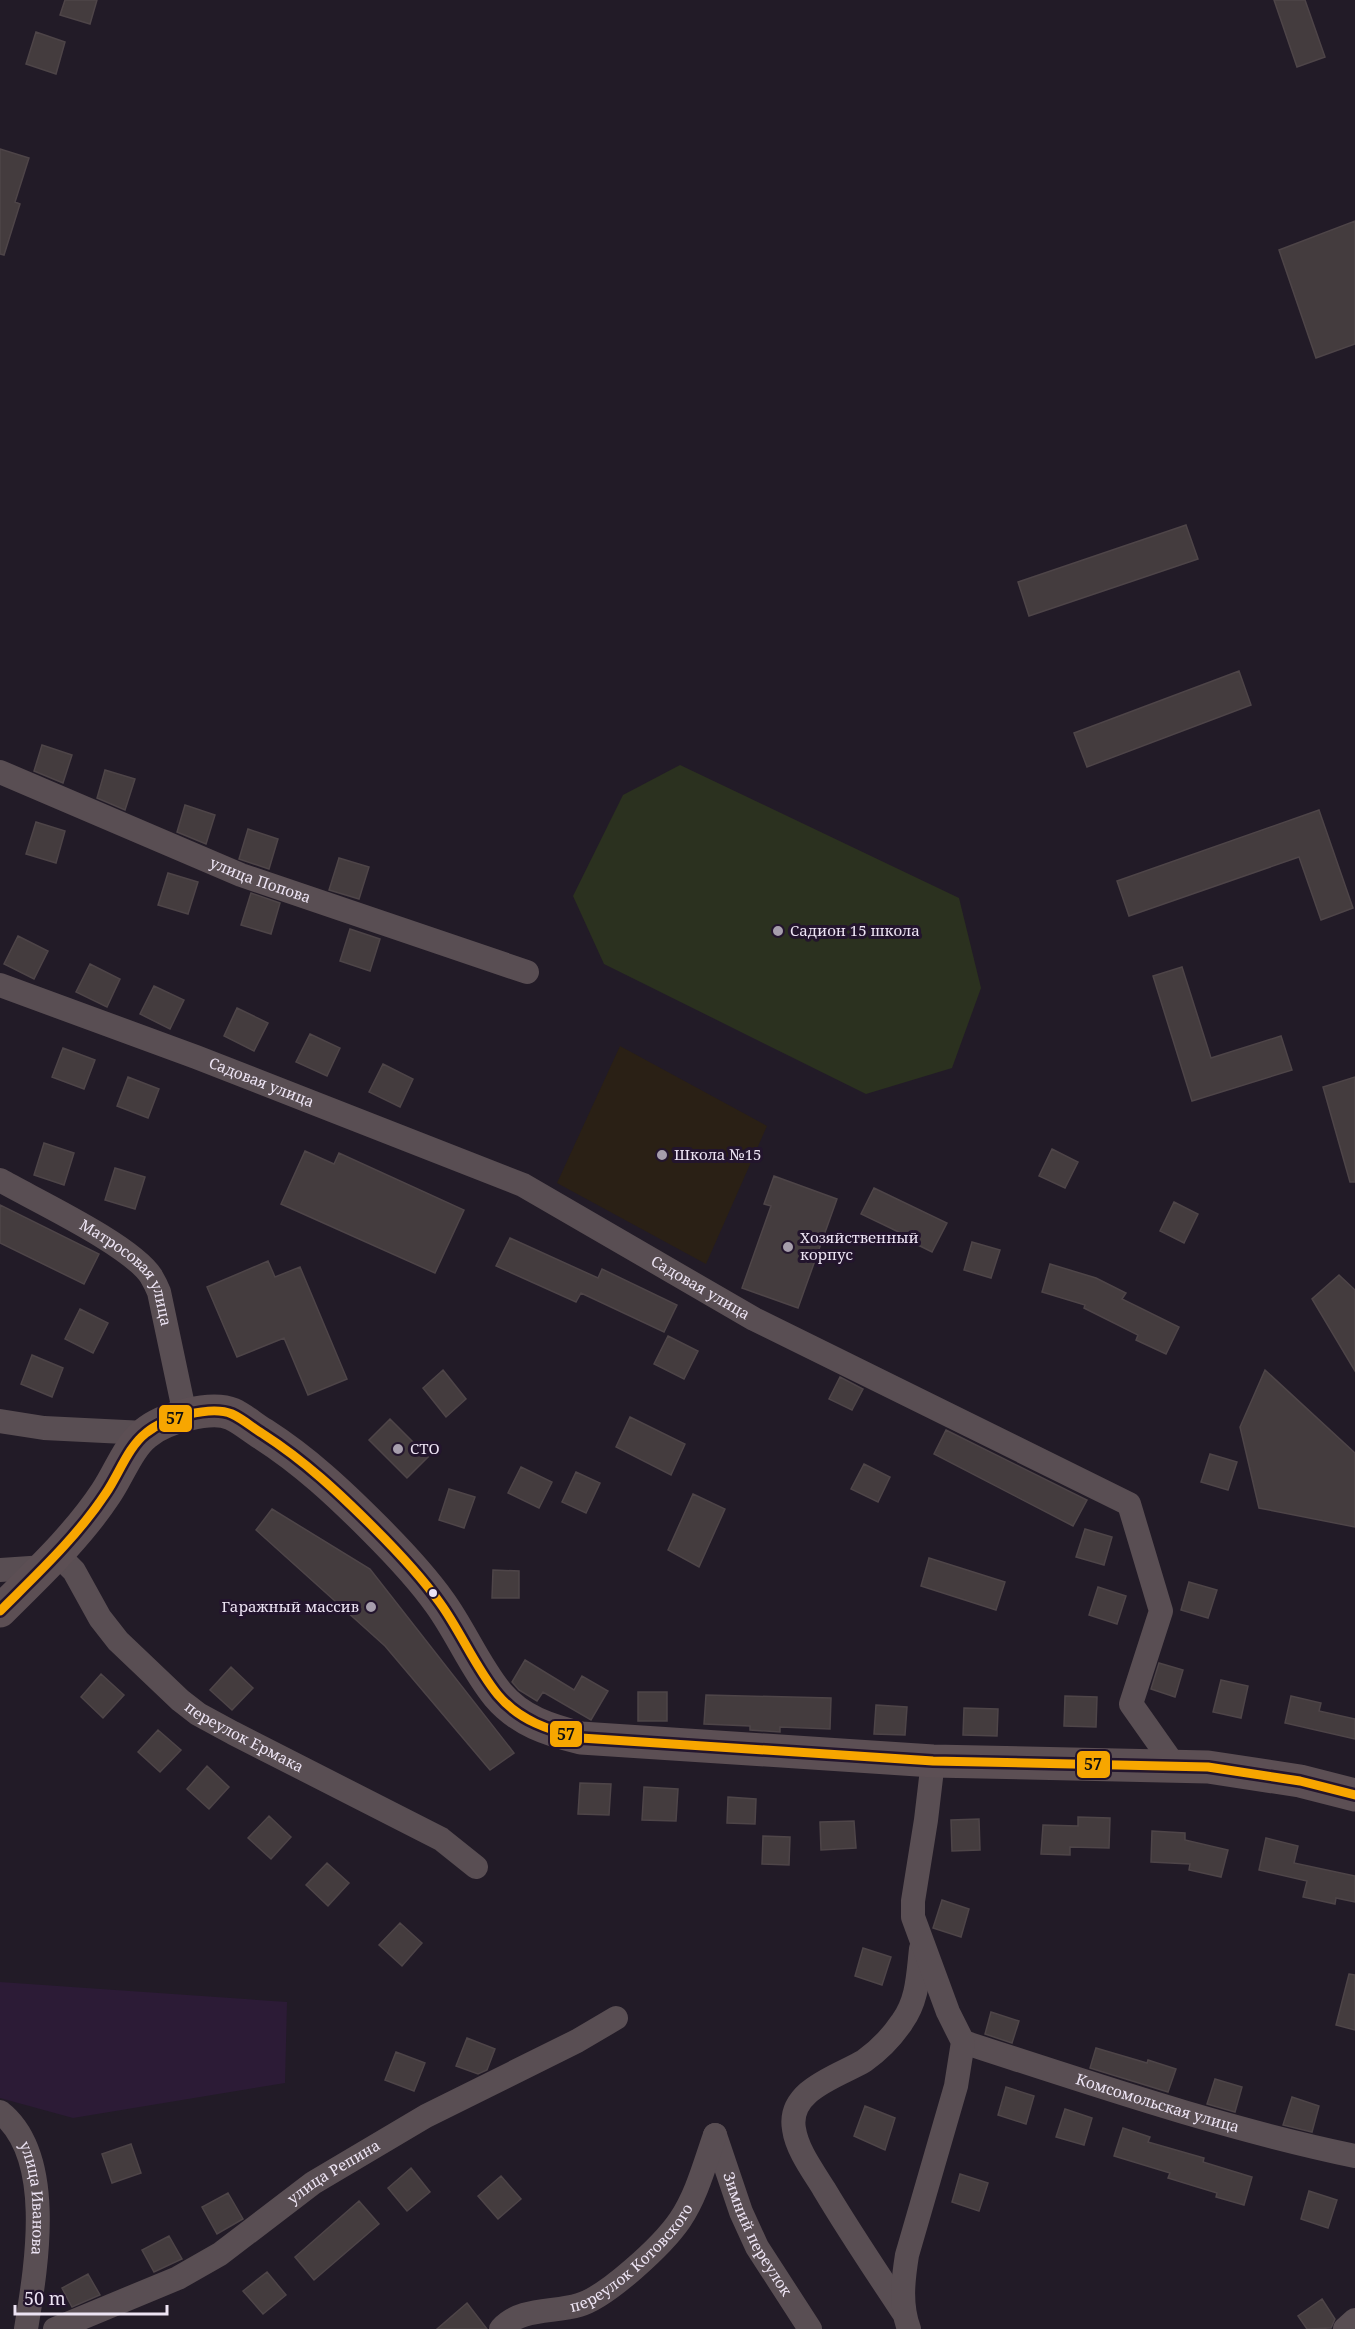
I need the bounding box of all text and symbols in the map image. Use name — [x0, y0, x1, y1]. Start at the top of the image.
street label: улица Попова — [207, 852, 314, 907]
place label: Садион 15 школа — [790, 920, 920, 940]
marker: Садион 15 школа — [771, 924, 785, 938]
street label: Садовая улица — [206, 1052, 317, 1111]
place label: Школа №15 — [674, 1144, 761, 1164]
marker: Школа №15 — [655, 1148, 669, 1162]
street label: Матросовая улица — [76, 1214, 177, 1328]
place label: Хозяйственный корпус — [800, 1227, 919, 1264]
marker: Хозяйственный корпус — [781, 1240, 795, 1254]
street label: Садовая улица — [648, 1250, 754, 1324]
line badge: 57 — [158, 1404, 193, 1433]
text: 57 — [166, 1407, 184, 1429]
place label: СТО — [410, 1438, 440, 1458]
marker: СТО — [391, 1442, 405, 1456]
unlabelled marker — [427, 1587, 439, 1599]
place label: Гаражный массив — [221, 1596, 359, 1616]
marker: Гаражный массив — [364, 1600, 378, 1614]
street label: переулок Ермака — [181, 1696, 307, 1776]
line badge: 57 — [549, 1720, 583, 1748]
text: 57 — [557, 1723, 575, 1745]
line badge: 57 — [1076, 1750, 1111, 1779]
text: 57 — [1084, 1753, 1102, 1775]
street label: Комсомольская улица — [1074, 2068, 1242, 2136]
street label: улица Репина — [283, 2135, 383, 2208]
street label: улица Иванова — [15, 2138, 49, 2256]
street label: Зимний переулок — [719, 2169, 797, 2299]
street label: переулок Котовского — [568, 2200, 697, 2316]
scale bar — [15, 2278, 166, 2316]
text: 50 m — [24, 2286, 66, 2310]

